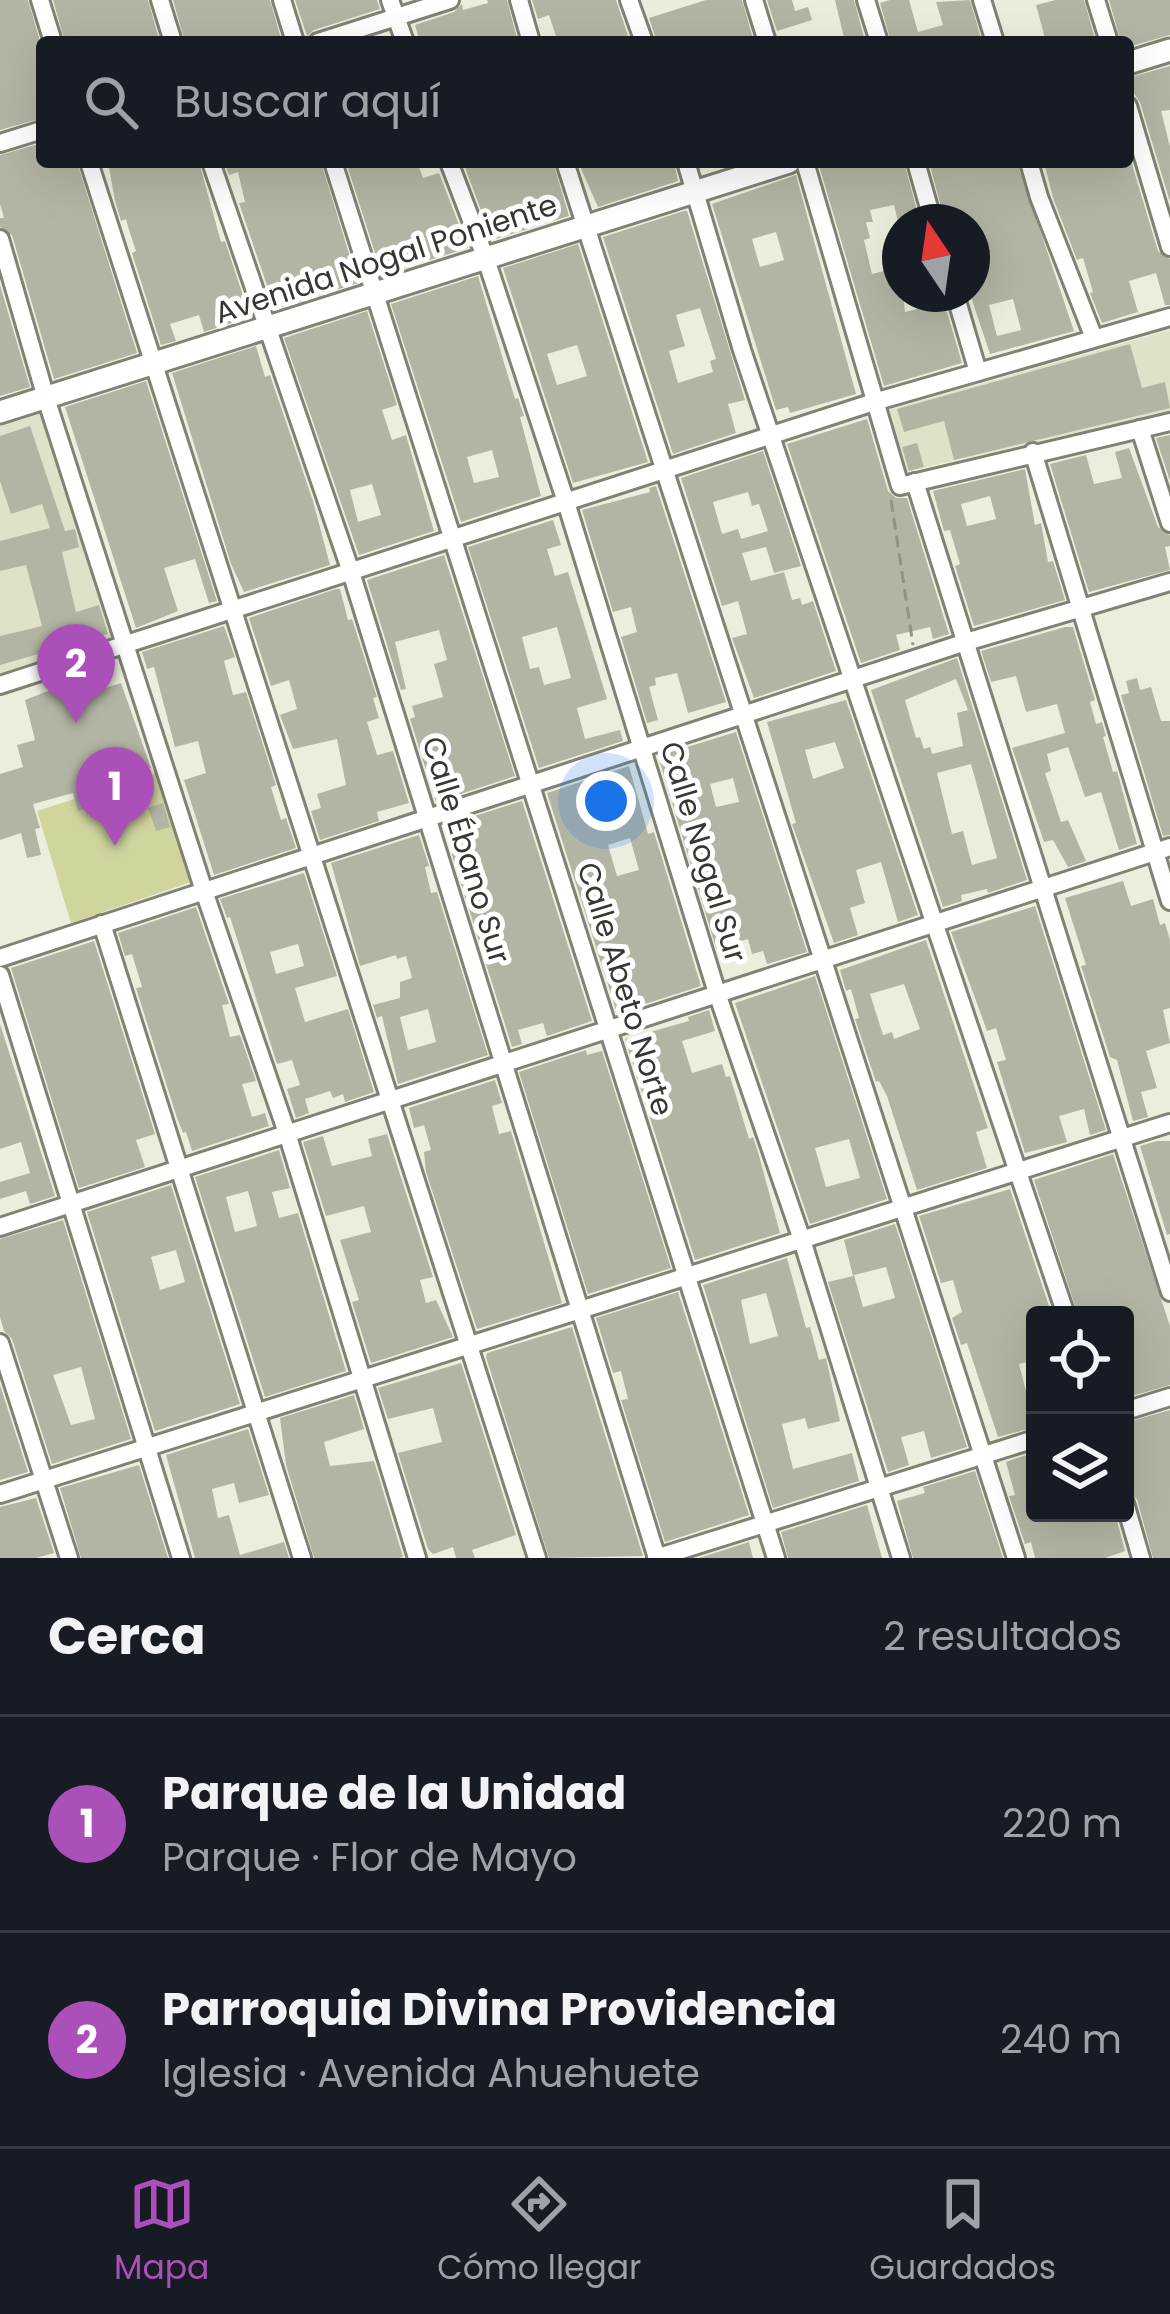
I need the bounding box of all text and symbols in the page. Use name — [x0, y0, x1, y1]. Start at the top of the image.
search box — [36, 36, 1134, 168]
icon: search — [78, 69, 144, 135]
text: Buscar aquí — [174, 70, 441, 133]
street label: Avenida Nogal Poniente — [209, 183, 562, 334]
north arrow — [882, 204, 990, 312]
pin: 2 — [37, 624, 115, 723]
street label: Calle Ébano Sur — [412, 731, 521, 969]
street label: Calle Nogal Sur — [649, 736, 758, 968]
pin: 1 — [76, 747, 154, 846]
your location — [576, 771, 636, 831]
street label: Calle Abeto Norte — [566, 857, 684, 1121]
map controls — [1026, 1306, 1134, 1522]
button: locate — [1026, 1306, 1134, 1414]
button: layers — [1026, 1414, 1134, 1522]
text: Cerca — [48, 1600, 206, 1672]
text: 2 resultados — [883, 1609, 1122, 1664]
text: Parque de la Unidad — [162, 1762, 626, 1825]
text: 1 — [80, 1796, 94, 1851]
text: 220 m — [1002, 1796, 1122, 1851]
text: Parque · Flor de Mayo — [162, 1830, 577, 1885]
text: Parroquia Divina Providencia — [162, 1978, 837, 2041]
text: 2 — [76, 2012, 98, 2067]
text: 240 m — [1000, 2012, 1122, 2067]
text: Iglesia · Avenida Ahuehuete — [162, 2046, 700, 2101]
tab: Mapa — [114, 2171, 209, 2293]
tab: Cómo llegar — [437, 2171, 641, 2293]
tab: Guardados — [869, 2171, 1056, 2293]

